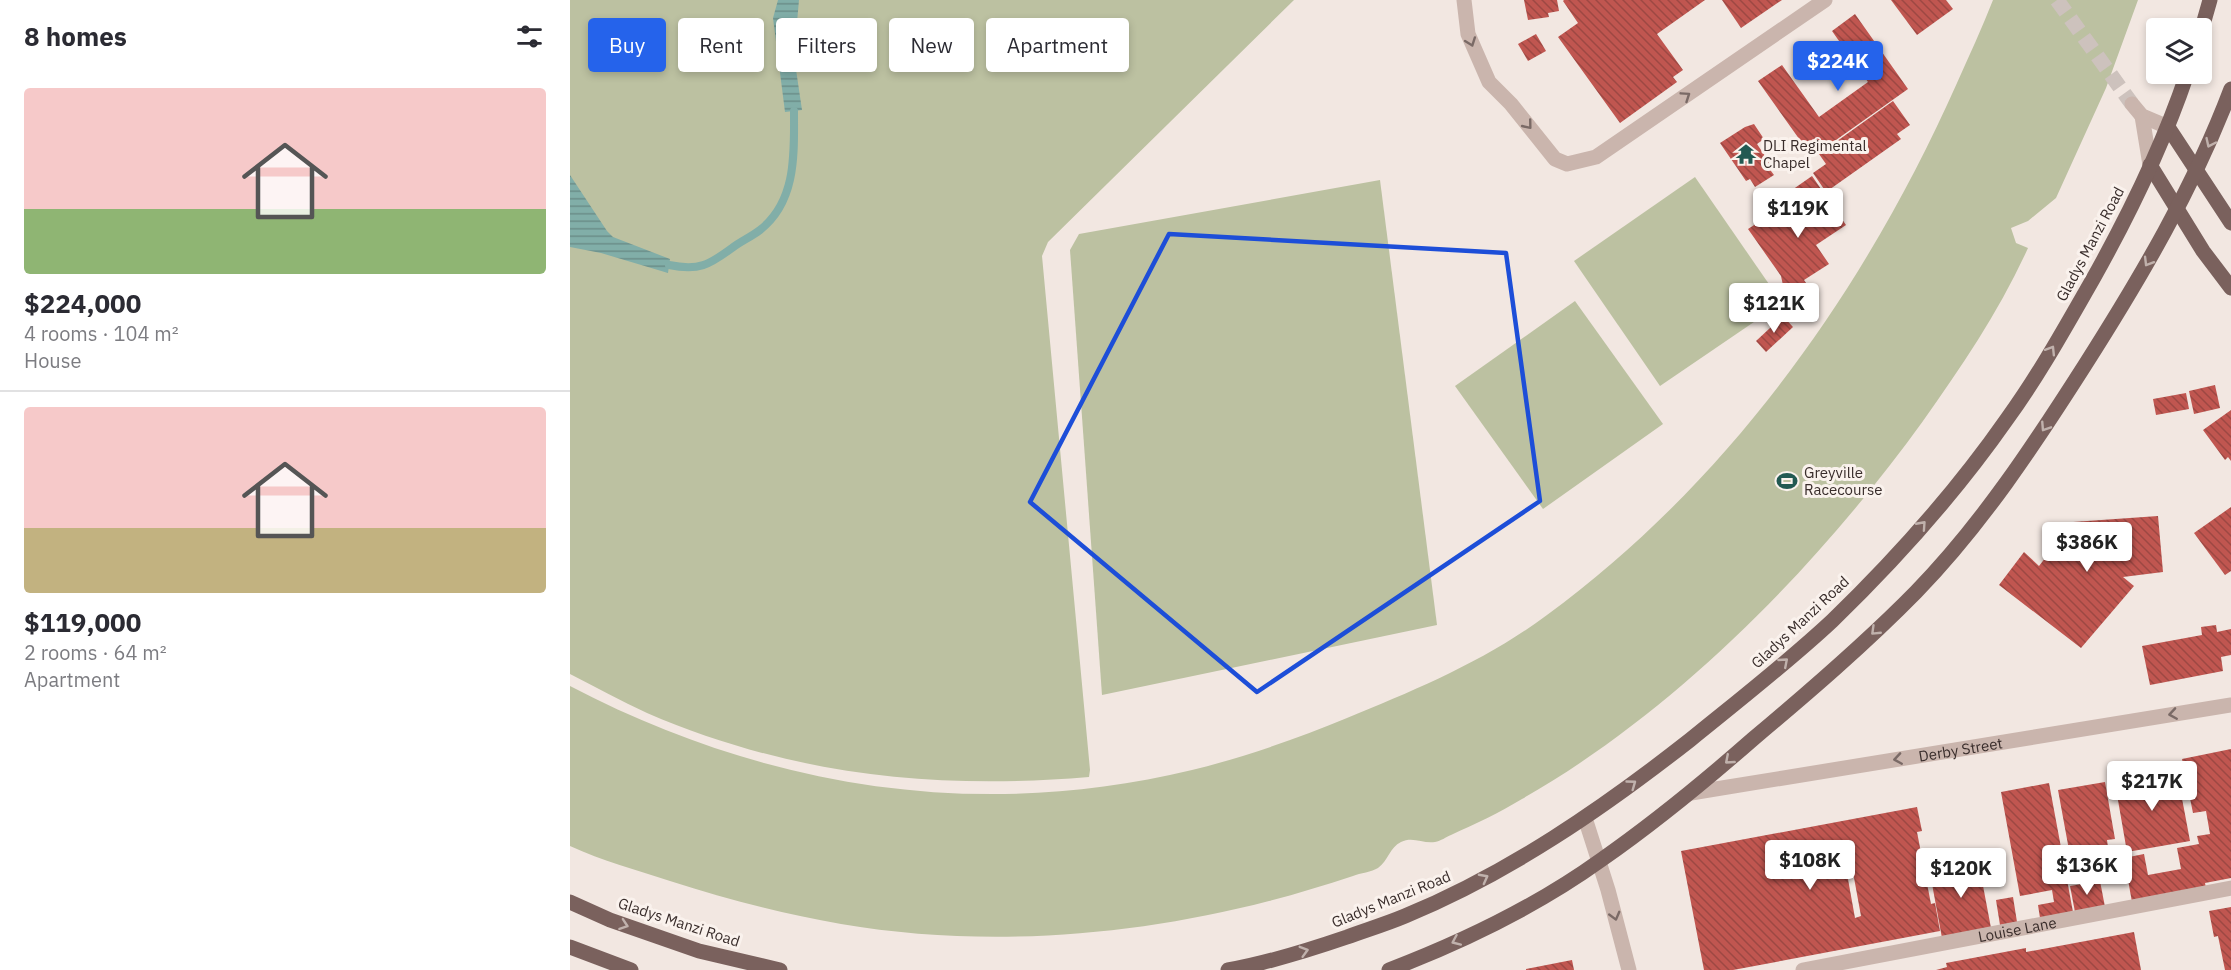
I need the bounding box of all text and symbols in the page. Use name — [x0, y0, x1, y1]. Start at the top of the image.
chip: Buy — [588, 18, 666, 72]
chip: Rent — [678, 18, 764, 72]
chip: Filters — [776, 18, 877, 72]
chip: New — [889, 18, 974, 72]
chip: Apartment — [986, 18, 1129, 72]
map controls — [2146, 18, 2212, 84]
button: layers — [2146, 18, 2212, 84]
text: 8 homes — [24, 19, 127, 53]
icon: filters — [513, 20, 546, 53]
one-way arrow — [1464, 36, 1477, 47]
pin: $224K — [1796, 41, 1880, 92]
text: $224K — [1807, 47, 1869, 74]
one-way arrow — [1679, 92, 1690, 103]
one-way arrow — [1520, 118, 1531, 129]
icon: home — [231, 127, 339, 235]
place label: DLI Regimental Chapel — [1763, 136, 1867, 172]
one-way arrow — [2205, 137, 2217, 148]
temple icon: DLI Regimental Chapel — [1734, 142, 1758, 166]
street label: Gladys Manzi Road — [2052, 184, 2128, 304]
pin: $119K — [1756, 188, 1840, 239]
text: $119K — [1767, 194, 1829, 221]
one-way arrow — [2143, 256, 2155, 266]
pin: $121K — [1732, 283, 1816, 334]
text: $224,000 — [24, 286, 141, 320]
text: $121K — [1743, 289, 1805, 316]
text: 4 rooms · 104 m² — [24, 320, 179, 347]
one-way arrow — [2043, 346, 2054, 357]
text: House — [24, 347, 81, 374]
one-way arrow — [2041, 421, 2052, 432]
icon: home — [231, 446, 339, 554]
place label: Greyville Racecourse — [1804, 463, 1883, 499]
sports icon: Greyville Racecourse — [1775, 469, 1799, 493]
one-way arrow — [1915, 521, 1926, 532]
pin: $386K — [2045, 522, 2129, 573]
text: $386K — [2056, 528, 2118, 555]
street label: Gladys Manzi Road — [1747, 572, 1853, 672]
text: $119,000 — [24, 605, 141, 639]
one-way arrow — [1871, 624, 1882, 635]
text: 2 rooms · 64 m² — [24, 639, 167, 666]
one-way arrow — [1778, 658, 1788, 669]
text: Apartment — [24, 666, 120, 693]
one-way arrow — [2169, 707, 2179, 720]
street label: Derby Street — [1917, 733, 2004, 765]
one-way arrow — [1893, 752, 1903, 765]
one-way arrow — [1725, 753, 1736, 764]
pin: $217K — [2110, 761, 2194, 812]
text: $217K — [2121, 767, 2183, 794]
one-way arrow — [1625, 780, 1636, 791]
pin: $108K — [1768, 840, 1852, 891]
pin: $136K — [2045, 845, 2129, 896]
text: $108K — [1779, 846, 1841, 873]
pin: $120K — [1919, 848, 2003, 899]
text: $136K — [2056, 851, 2118, 878]
text: $120K — [1930, 854, 1992, 881]
street label: Gladys Manzi Road — [1329, 866, 1453, 932]
one-way arrow — [1478, 874, 1488, 885]
street label: Gladys Manzi Road — [616, 893, 742, 951]
one-way arrow — [1607, 911, 1620, 921]
street label: Louise Lane — [1976, 912, 2058, 946]
one-way arrow — [618, 917, 629, 930]
one-way arrow — [1451, 934, 1462, 946]
one-way arrow — [1298, 946, 1308, 958]

